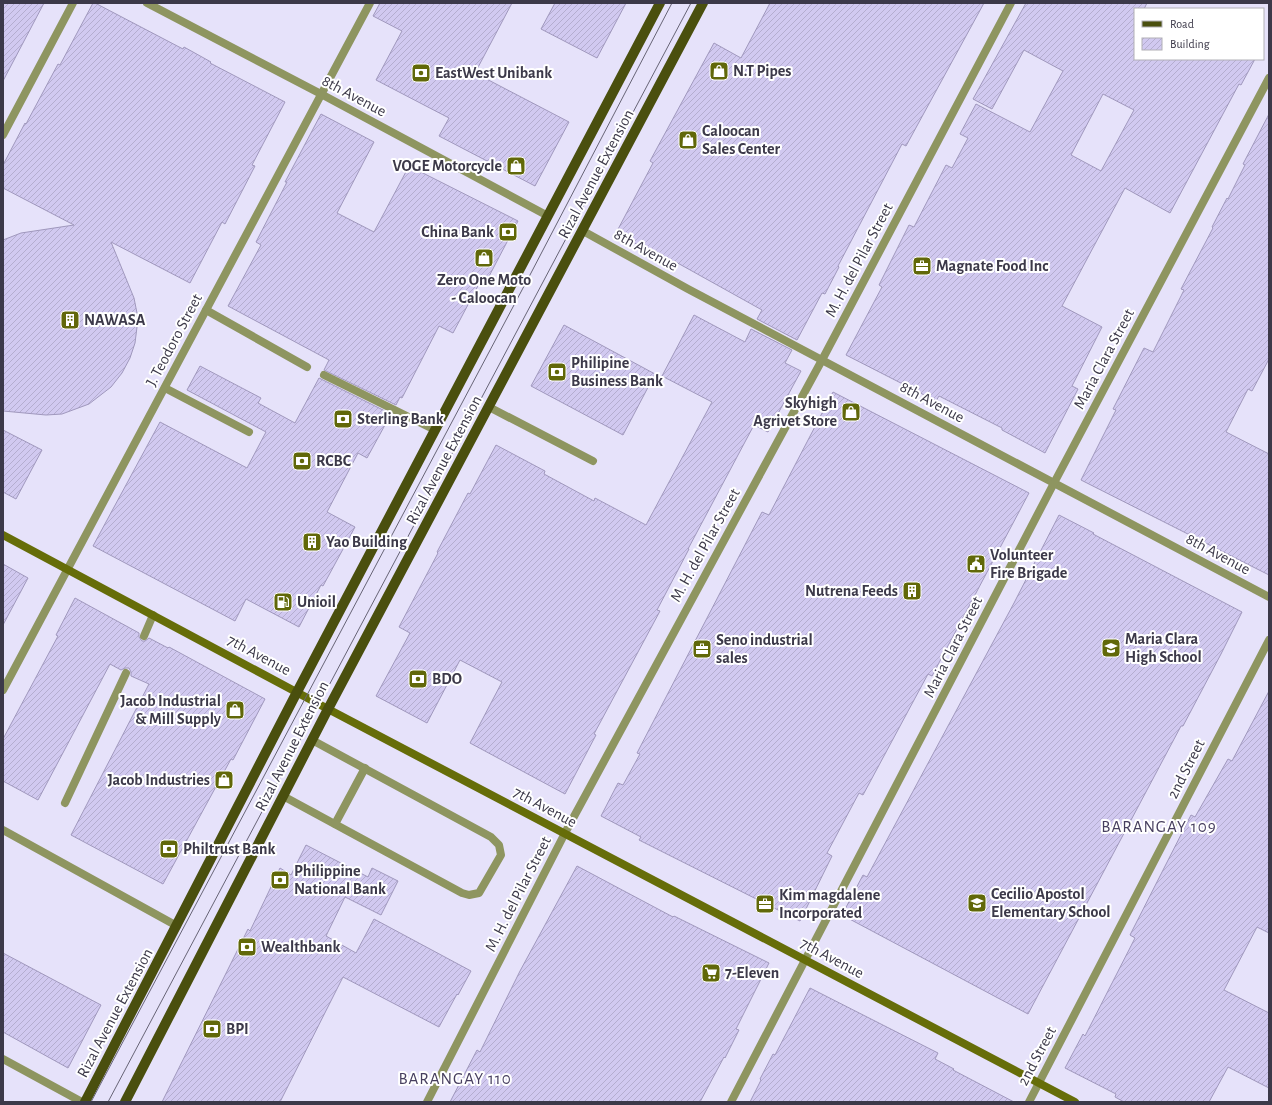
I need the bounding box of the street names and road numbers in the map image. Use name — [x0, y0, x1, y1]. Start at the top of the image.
street label: 8th Avenue — [319, 72, 389, 120]
street label: Rizal Avenue Extension — [555, 107, 637, 241]
street label: M. H. del Pilar Street — [822, 200, 896, 320]
street label: 8th Avenue — [611, 226, 681, 274]
street label: J. Teodoro Street — [143, 291, 205, 389]
street label: Maria Clara Street — [1071, 306, 1137, 412]
street label: 8th Avenue — [897, 378, 967, 426]
street label: Rizal Avenue Extension — [403, 393, 485, 527]
street label: M. H. del Pilar Street — [667, 486, 743, 604]
street label: 8th Avenue — [1183, 530, 1253, 578]
street label: Maria Clara Street — [921, 594, 985, 700]
street label: 7th Avenue — [225, 632, 293, 678]
street label: Rizal Avenue Extension — [252, 678, 332, 814]
street label: 2nd Street — [1164, 737, 1208, 801]
street label: 7th Avenue — [511, 784, 579, 830]
street label: M. H. del Pilar Street — [482, 834, 554, 954]
street label: 7th Avenue — [798, 935, 866, 981]
street label: Rizal Avenue Extension — [74, 946, 156, 1080]
street label: 2nd Street — [1015, 1024, 1059, 1088]

